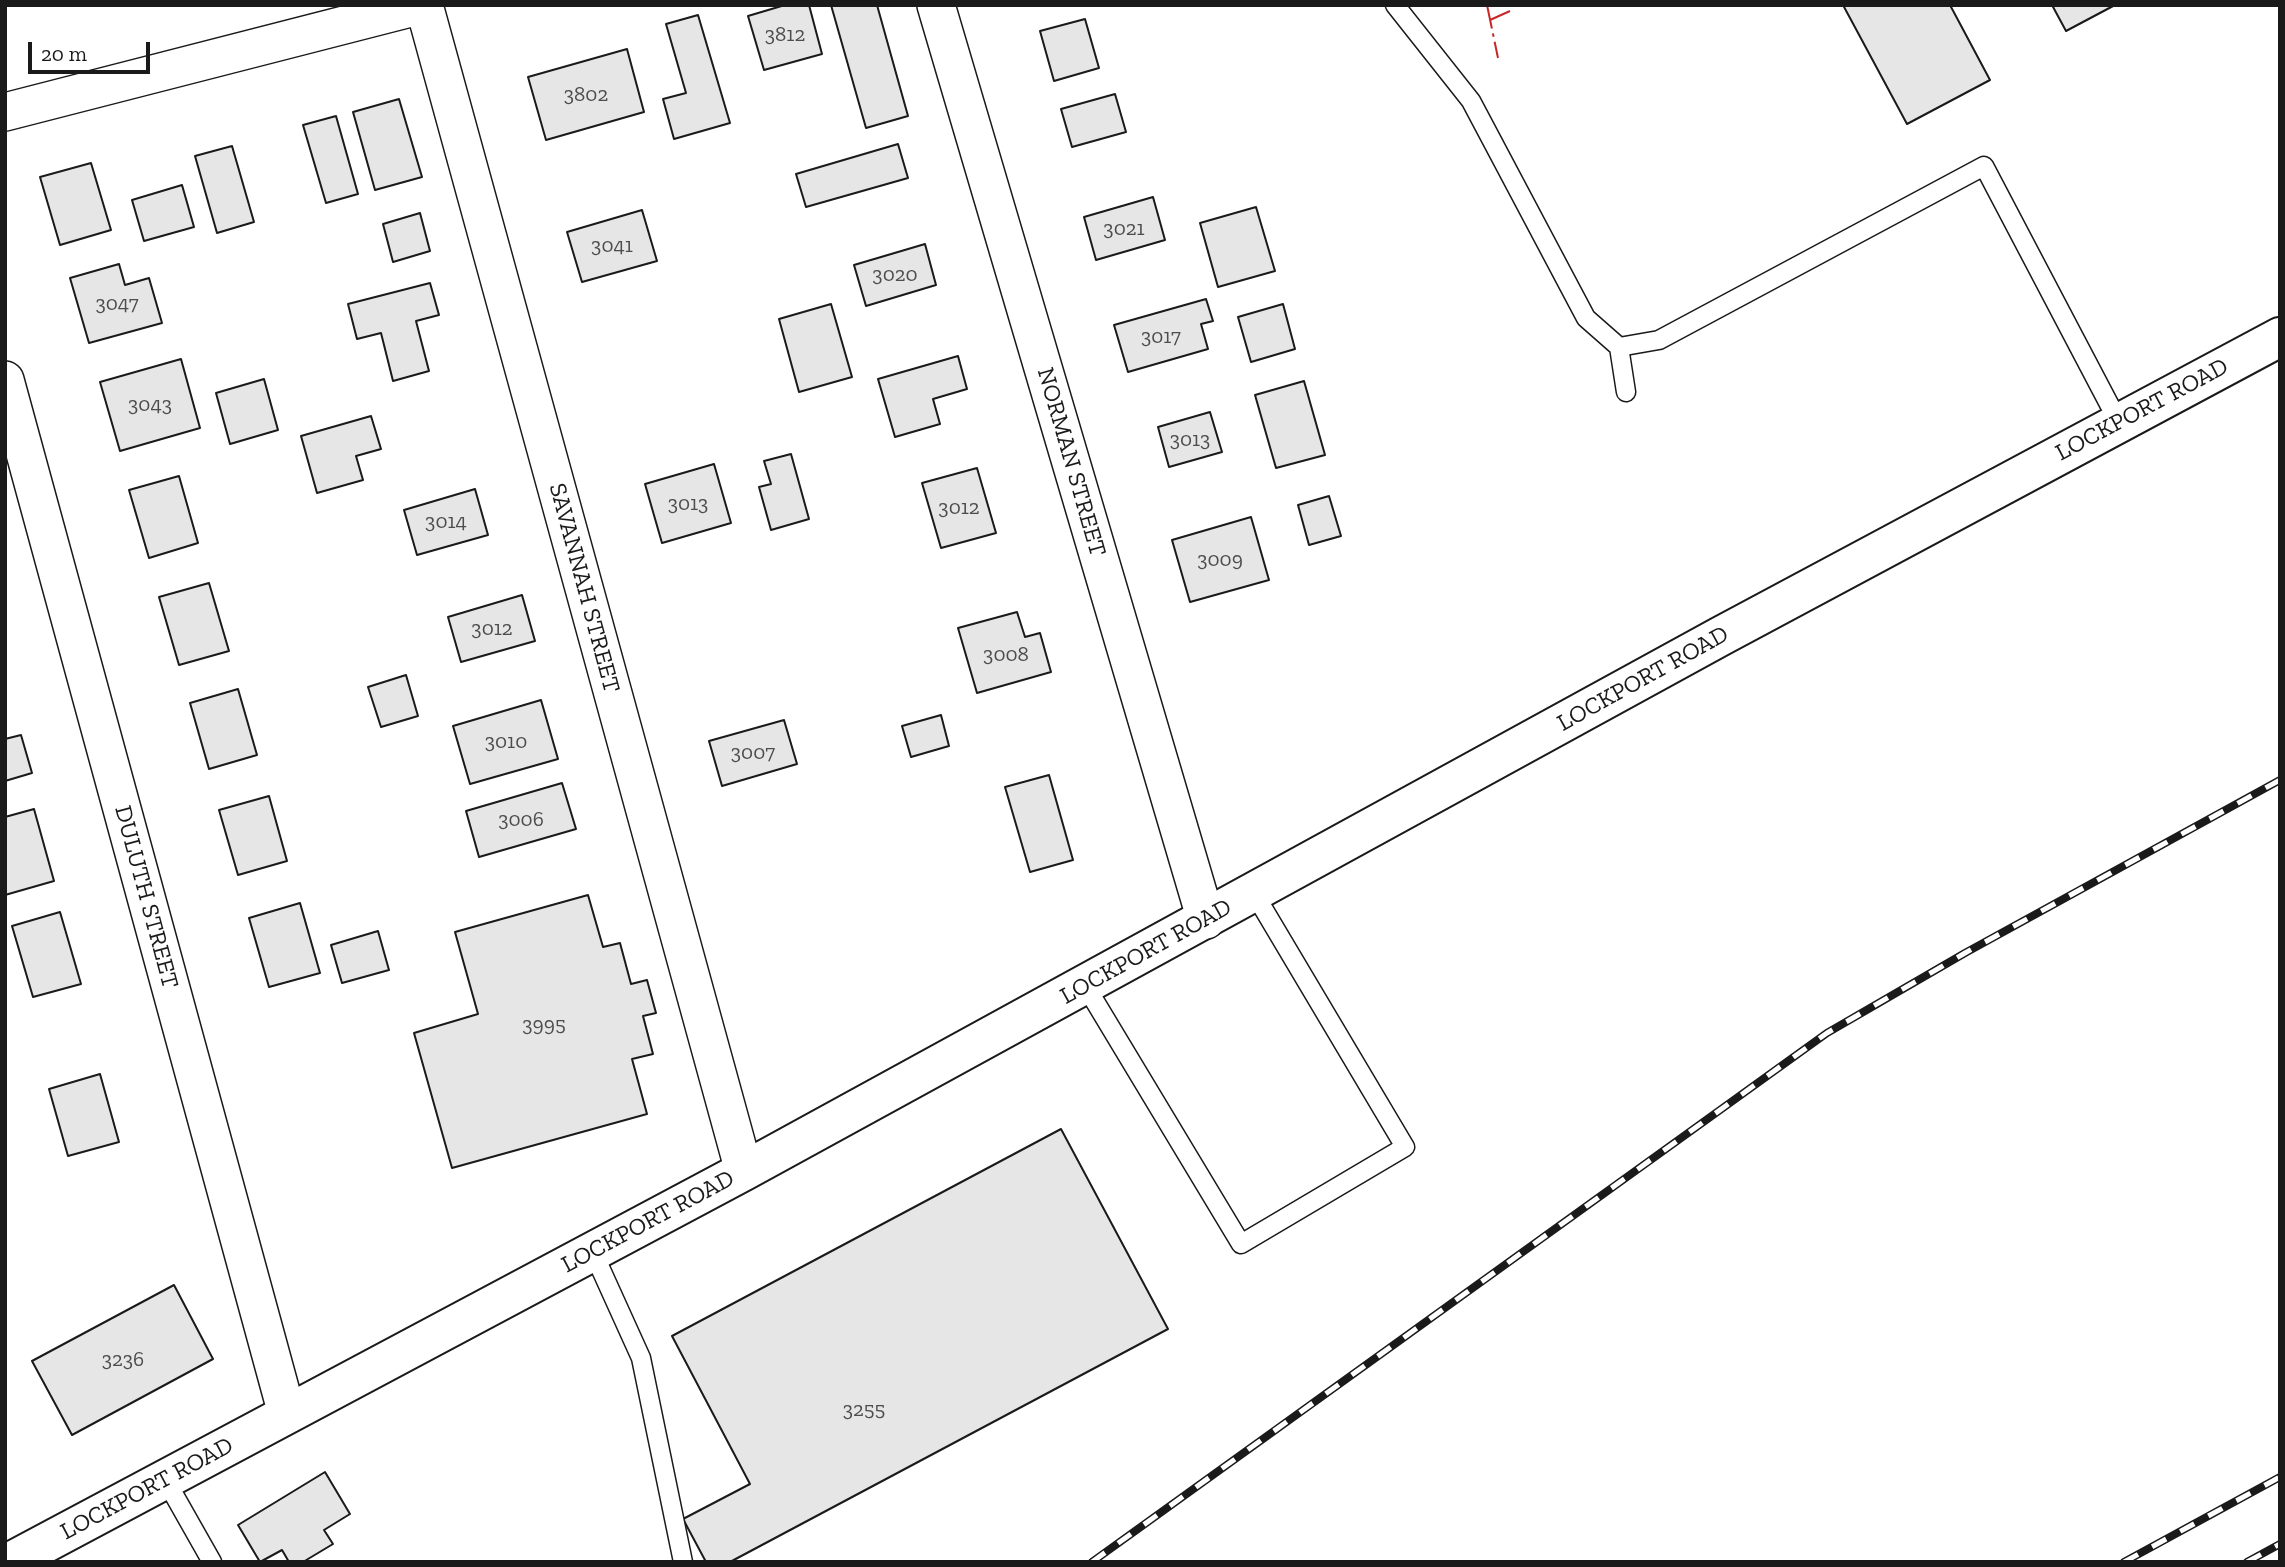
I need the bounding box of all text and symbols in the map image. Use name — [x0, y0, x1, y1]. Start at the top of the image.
house number: 3812 — [765, 22, 805, 48]
scale bar — [32, 28, 154, 72]
text: 20 m — [41, 41, 87, 66]
house number: 3802 — [564, 82, 608, 108]
house number: 3021 — [1103, 216, 1145, 242]
house number: 3041 — [591, 233, 633, 259]
house number: 3020 — [872, 262, 918, 288]
house number: 3047 — [95, 291, 139, 317]
house number: 3017 — [1141, 324, 1181, 350]
street label: LOCKPORT ROAD — [2051, 352, 2233, 468]
street label: NORMAN STREET — [1030, 364, 1112, 560]
house number: 3043 — [128, 392, 172, 418]
house number: 3013 — [1170, 427, 1210, 453]
street label: SAVANNAH STREET — [542, 480, 626, 696]
house number: 3013 — [668, 491, 708, 517]
house number: 3012 — [938, 495, 980, 521]
house number: 3014 — [425, 509, 467, 535]
house number: 3009 — [1197, 547, 1243, 573]
house number: 3012 — [471, 616, 513, 642]
street label: LOCKPORT ROAD — [1552, 620, 1734, 738]
house number: 3008 — [983, 642, 1029, 668]
house number: 3010 — [485, 729, 527, 755]
house number: 3007 — [731, 740, 775, 766]
street label: DULUTH STREET — [108, 803, 184, 991]
house number: 3006 — [498, 807, 544, 833]
street label: LOCKPORT ROAD — [1055, 893, 1237, 1011]
house number: 3995 — [522, 1012, 566, 1038]
street label: LOCKPORT ROAD — [557, 1164, 739, 1280]
house number: 3236 — [102, 1347, 144, 1373]
house number: 3255 — [843, 1397, 885, 1423]
street label: LOCKPORT ROAD — [56, 1431, 238, 1547]

